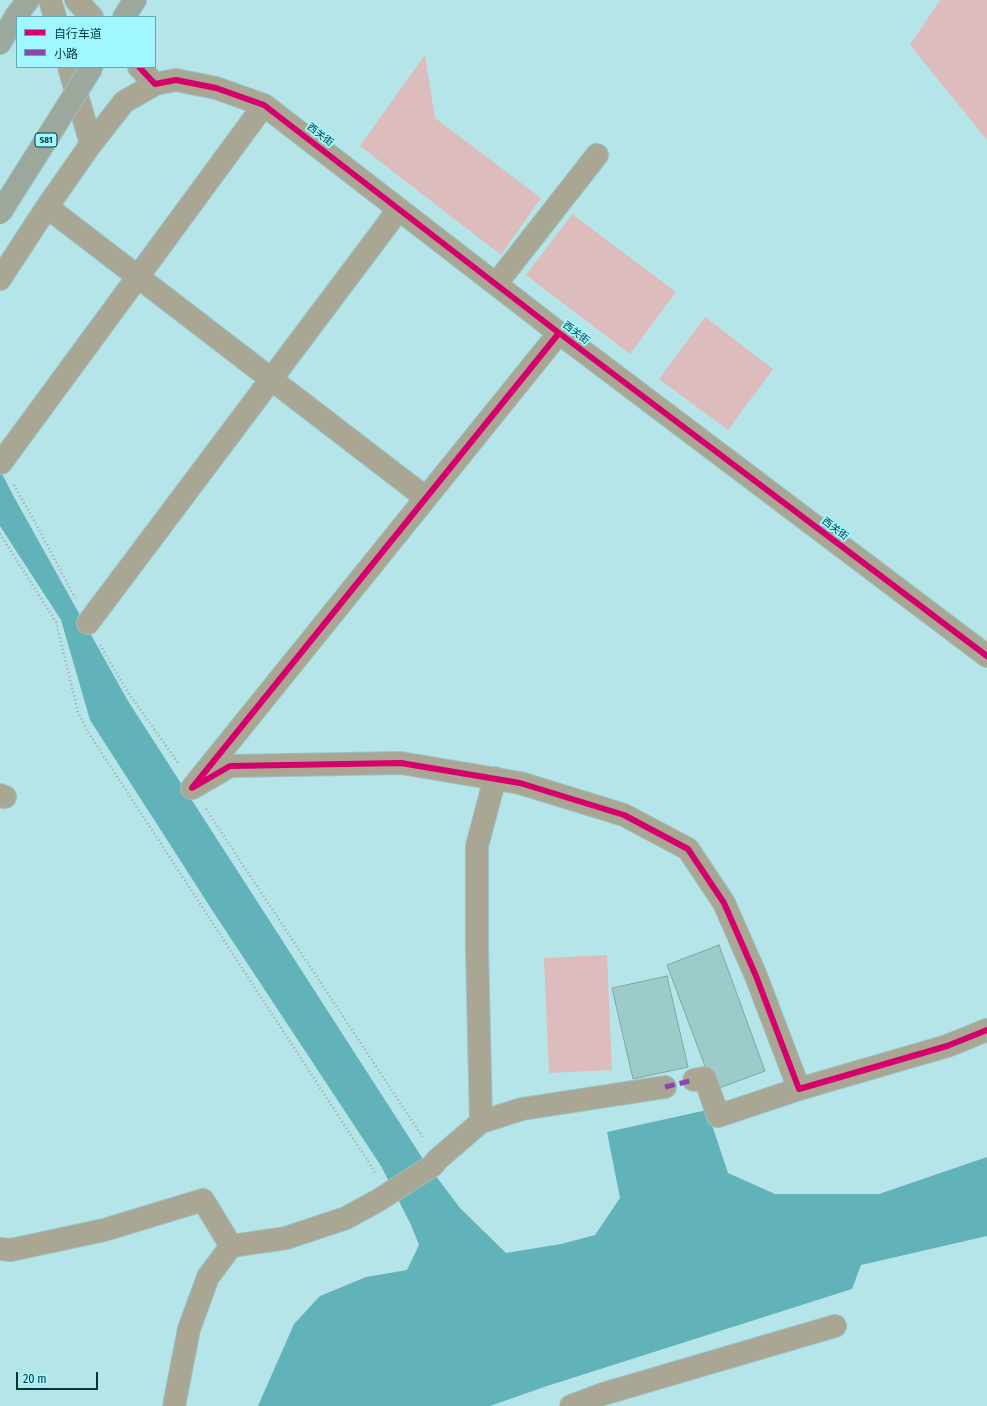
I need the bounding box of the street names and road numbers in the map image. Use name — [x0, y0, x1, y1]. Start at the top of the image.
street label: 西关街 — [304, 121, 336, 149]
road number: S81 — [35, 133, 57, 147]
street label: 西关街 — [560, 319, 592, 347]
street label: 西关街 — [819, 515, 851, 543]

